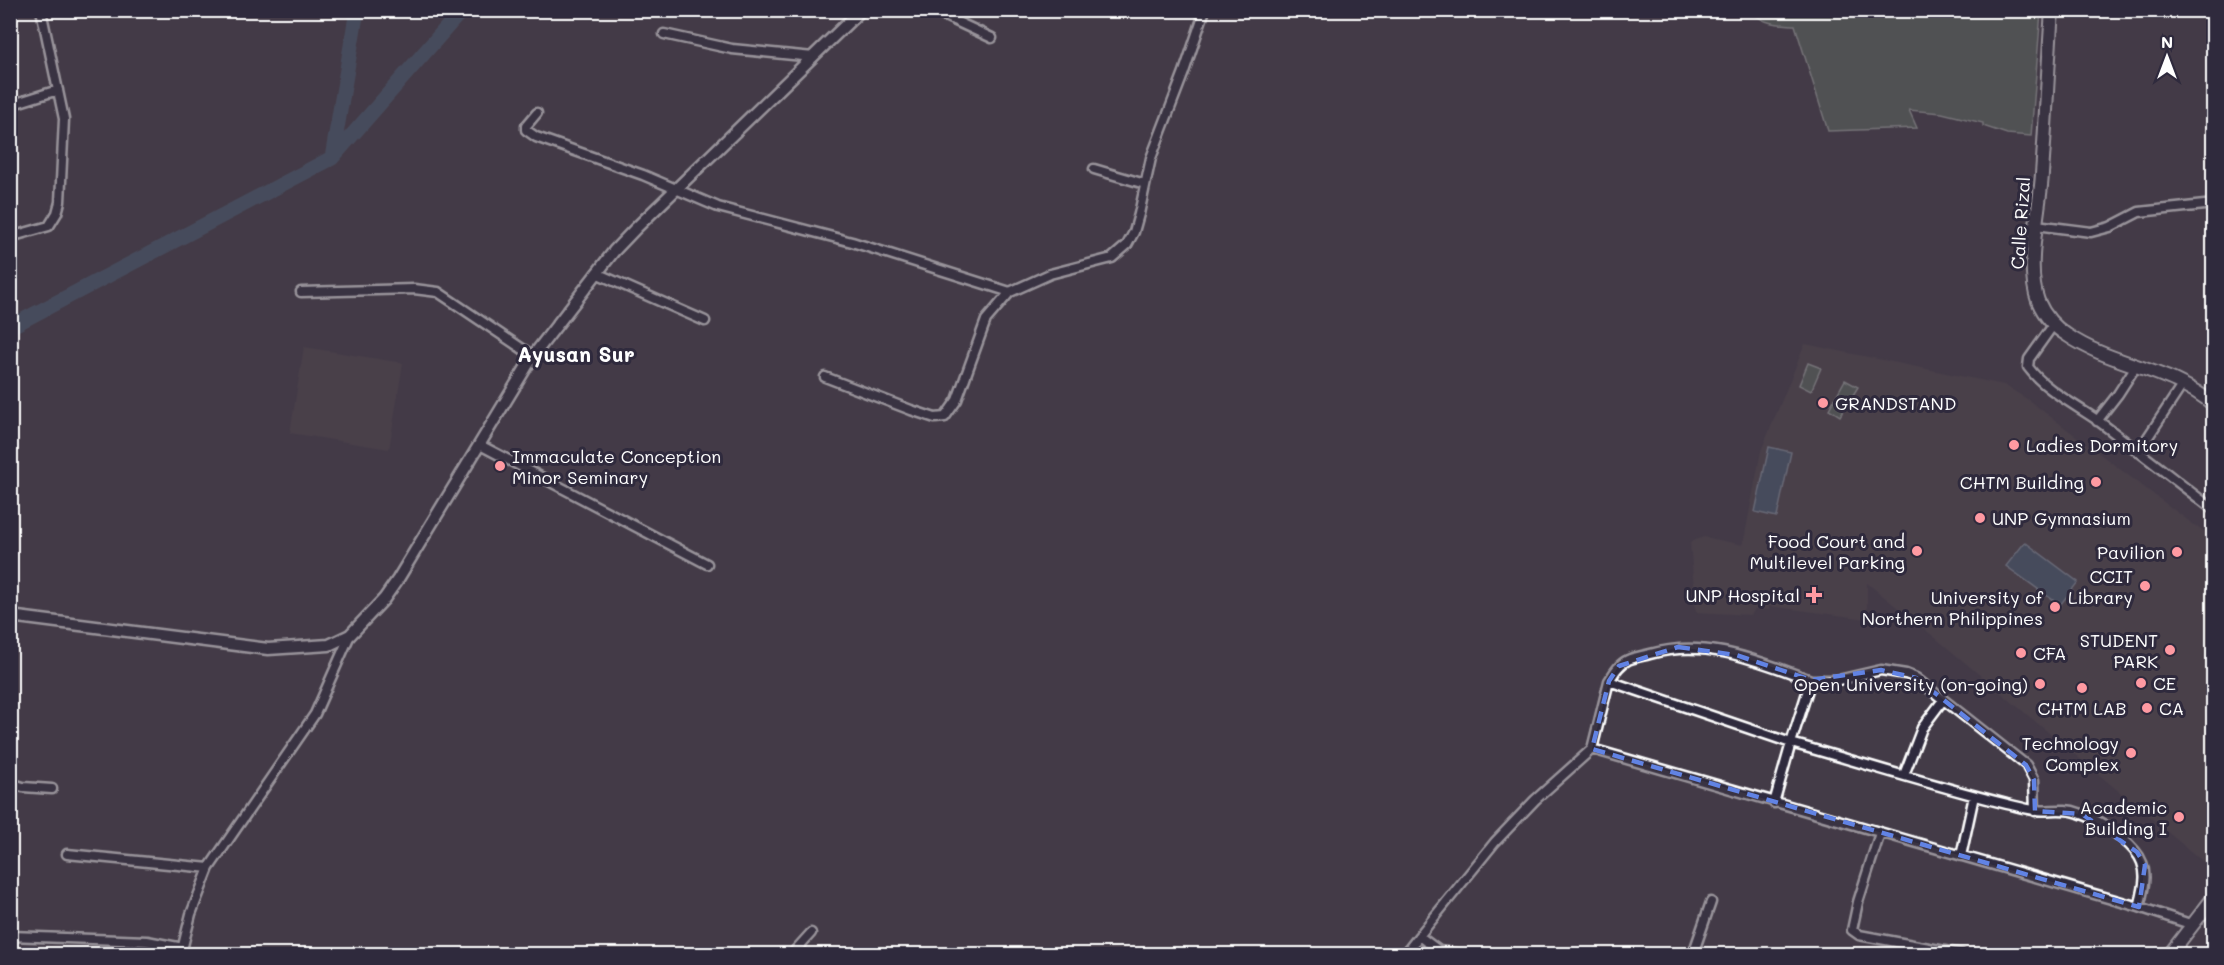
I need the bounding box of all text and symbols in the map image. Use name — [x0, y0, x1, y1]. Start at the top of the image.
north arrow — [2137, 27, 2197, 87]
text: N — [2161, 31, 2173, 52]
street label: Calle Rizal — [2005, 176, 2035, 270]
district label: Ayusan Sur — [517, 340, 635, 368]
place label: GRANDSTAND — [1835, 391, 1956, 415]
marker: GRANDSTAND — [1816, 396, 1830, 410]
place label: Ladies Dormitory — [2026, 433, 2178, 457]
marker: Ladies Dormitory — [2007, 438, 2021, 452]
place label: Immaculate Conception Minor Seminary — [512, 444, 721, 489]
marker: Immaculate Conception Minor Seminary — [493, 459, 507, 473]
place label: CHTM Building — [1960, 470, 2084, 494]
marker: CHTM Building — [2089, 475, 2103, 489]
place label: UNP Gymnasium — [1992, 506, 2131, 530]
marker: UNP Gymnasium — [1973, 511, 1987, 525]
place label: Food Court and Multilevel Parking — [1750, 529, 1905, 574]
place label: Pavilion — [2097, 540, 2165, 564]
marker: Food Court and Multilevel Parking — [1910, 544, 1924, 558]
marker: Pavilion — [2170, 545, 2184, 559]
place label: CCIT Library — [2068, 564, 2133, 609]
marker: CCIT Library — [2138, 579, 2152, 593]
place label: UNP Hospital — [1685, 583, 1800, 607]
place label: University of Northern Philippines — [1862, 585, 2044, 630]
marker: UNP Hospital — [1805, 586, 1823, 604]
marker: University of Northern Philippines — [2048, 600, 2062, 614]
place label: STUDENT PARK — [2080, 628, 2158, 673]
place label: CFA — [2033, 641, 2066, 665]
marker: STUDENT PARK — [2163, 643, 2177, 657]
marker: CFA — [2014, 646, 2028, 660]
place label: CE — [2153, 671, 2176, 695]
place label: Open University (on-going) — [1794, 672, 2028, 696]
marker: CE — [2134, 676, 2148, 690]
marker: Open University (on-going) — [2033, 677, 2047, 691]
marker: CHTM LAB — [2075, 681, 2089, 695]
place label: CHTM LAB — [2038, 696, 2126, 720]
place label: CA — [2159, 696, 2184, 720]
marker: CA — [2140, 701, 2154, 715]
place label: Technology Complex — [2021, 731, 2119, 776]
marker: Technology Complex — [2124, 746, 2138, 760]
place label: Academic Building I — [2080, 795, 2167, 840]
marker: Academic Building I — [2172, 810, 2186, 824]

